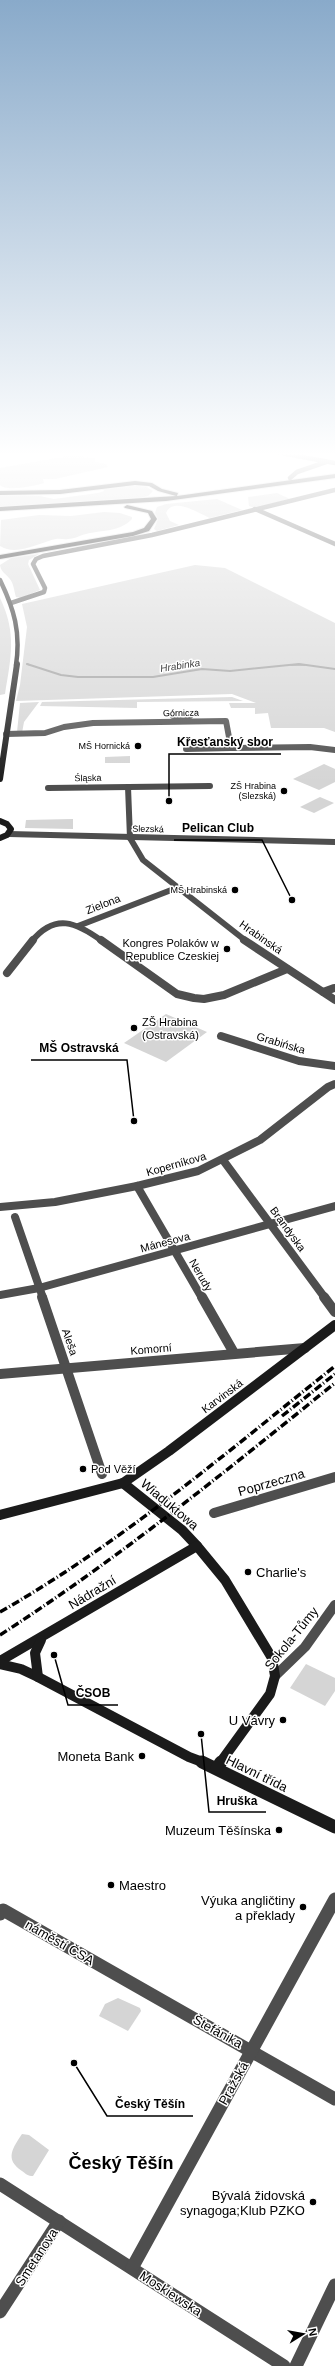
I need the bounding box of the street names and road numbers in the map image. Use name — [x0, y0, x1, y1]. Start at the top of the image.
street label: Górnicza — [163, 708, 199, 718]
street label: Śląska — [74, 772, 102, 783]
street label: Slezská — [132, 824, 164, 834]
street label: Zielona — [84, 892, 123, 916]
street label: Hrabinská — [237, 918, 285, 957]
street label: Grabińska — [255, 1030, 308, 1056]
street label: Koperníkova — [145, 1149, 208, 1178]
street label: Brandyska — [268, 1204, 309, 1254]
street label: Mánesova — [139, 1229, 192, 1254]
street label: Nerudy — [187, 1257, 215, 1294]
street label: Aleša — [60, 1327, 80, 1358]
street label: Komorní — [130, 1341, 172, 1357]
street label: Karvinská — [199, 1376, 246, 1415]
street label: Poprzeczna — [236, 1466, 307, 1499]
street label: Wiaduktowa — [138, 1476, 202, 1533]
street label: Nádražní — [66, 1572, 119, 1612]
street label: Sokola-Tůmy — [261, 1603, 322, 1673]
street label: Hlavní třída — [224, 1752, 291, 1795]
street label: náměstí ČSA — [23, 1917, 97, 1968]
street label: Štefánika — [190, 2012, 246, 2052]
street label: Pražská — [215, 2058, 252, 2107]
street label: Smetanova — [12, 2225, 61, 2289]
street label: Moskiewska — [137, 2268, 205, 2319]

